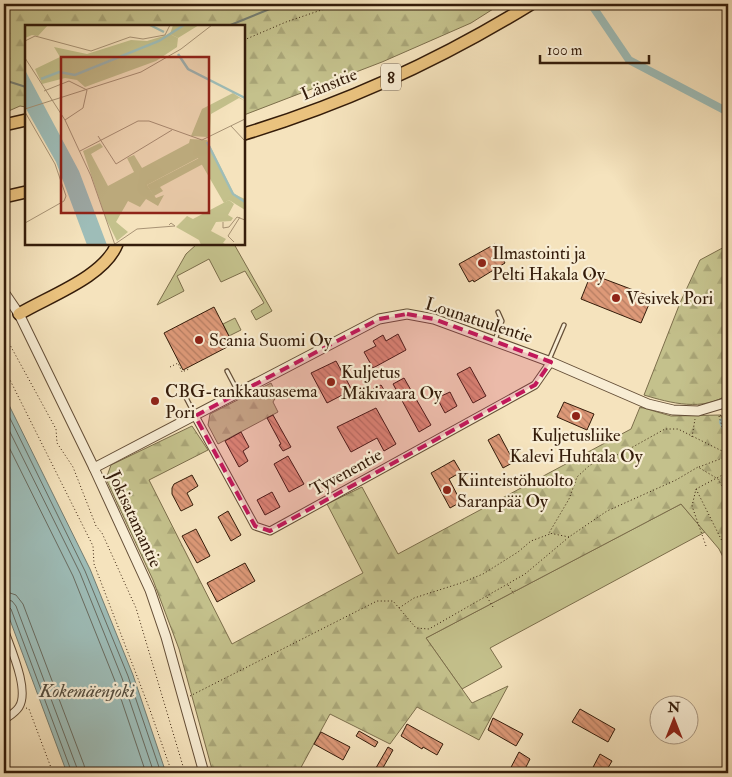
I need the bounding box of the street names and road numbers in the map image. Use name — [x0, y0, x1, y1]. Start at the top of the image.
street label: Länsitie — [298, 63, 361, 106]
road number: 8 — [381, 64, 401, 90]
street label: Lounatuulentie — [422, 292, 536, 349]
street label: Tyvenentie — [306, 443, 387, 502]
street label: Jokisatamantie — [102, 466, 167, 572]

